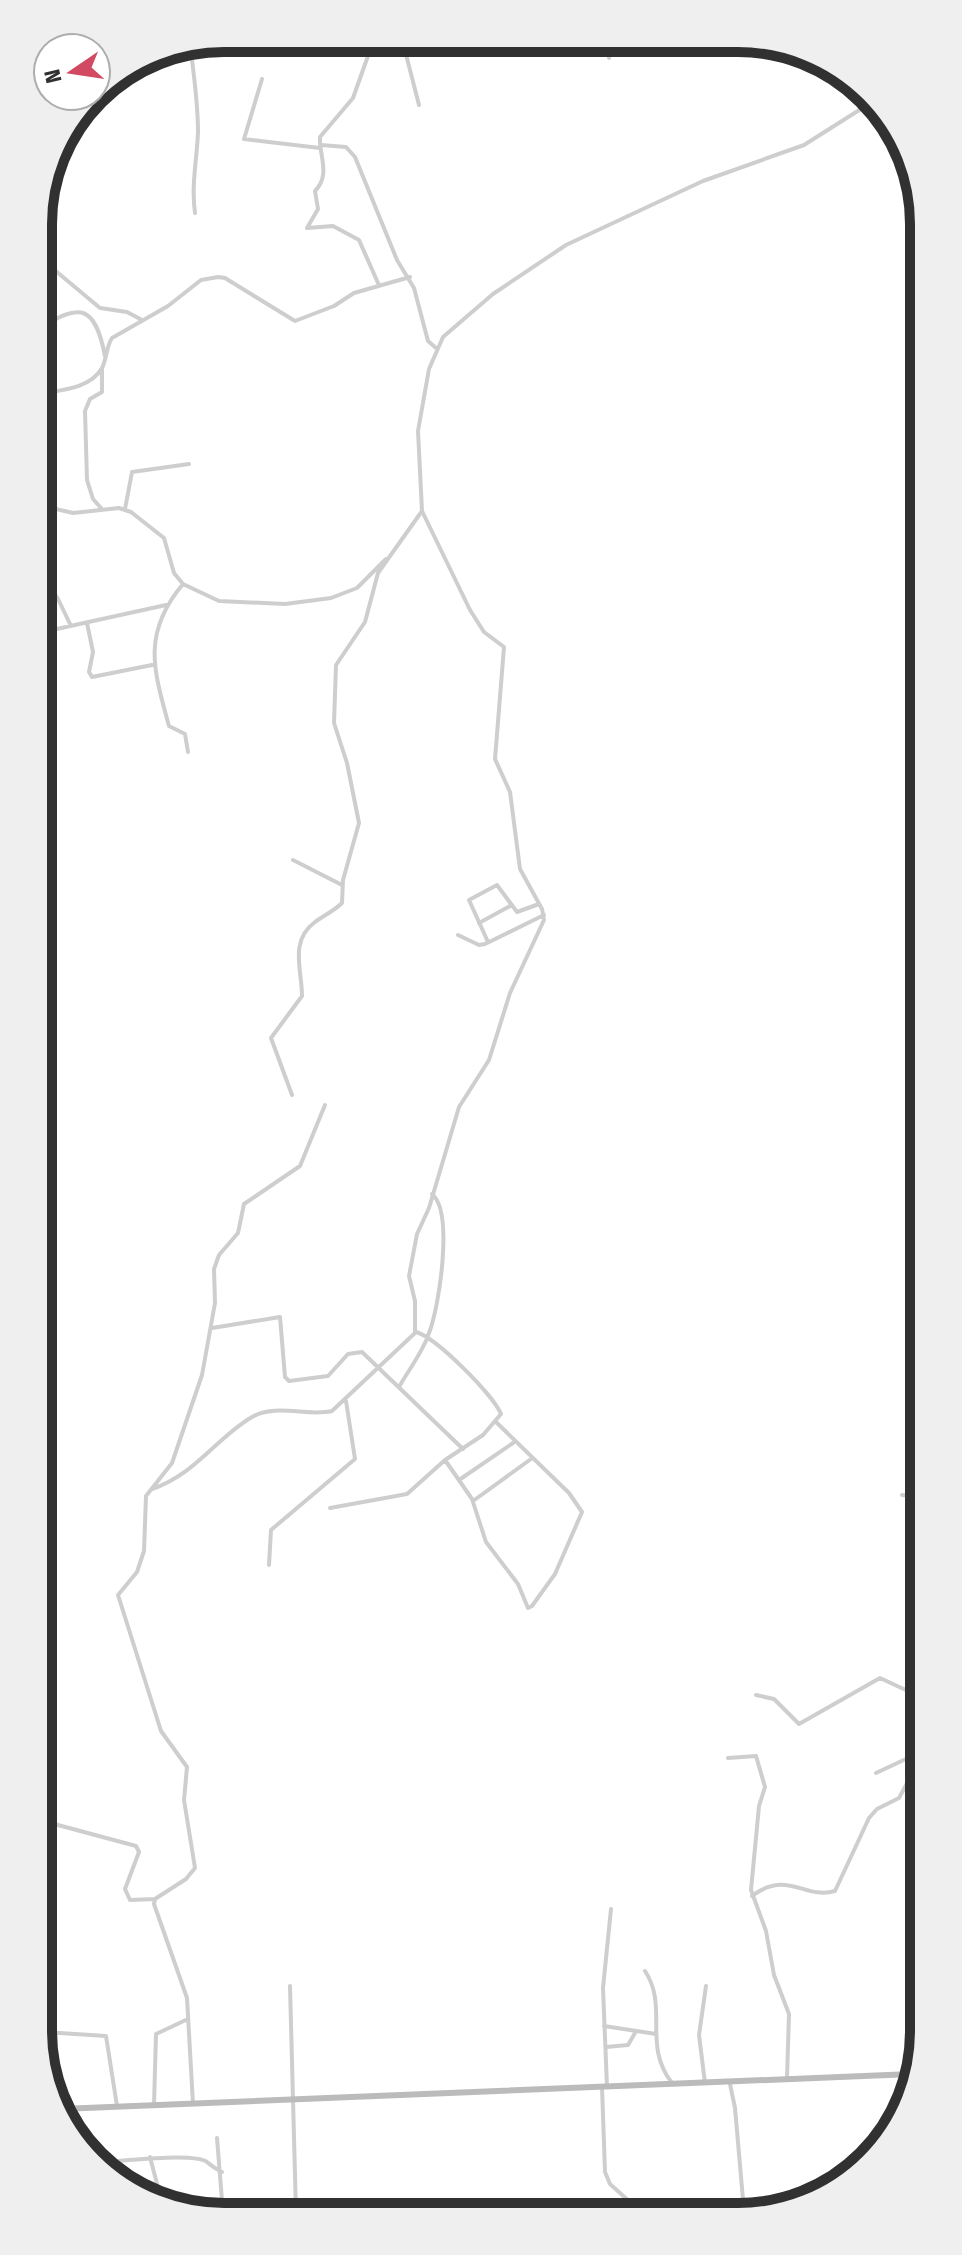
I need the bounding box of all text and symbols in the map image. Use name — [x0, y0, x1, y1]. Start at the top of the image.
north arrow — [32, 32, 112, 112]
text: N — [38, 67, 68, 86]

